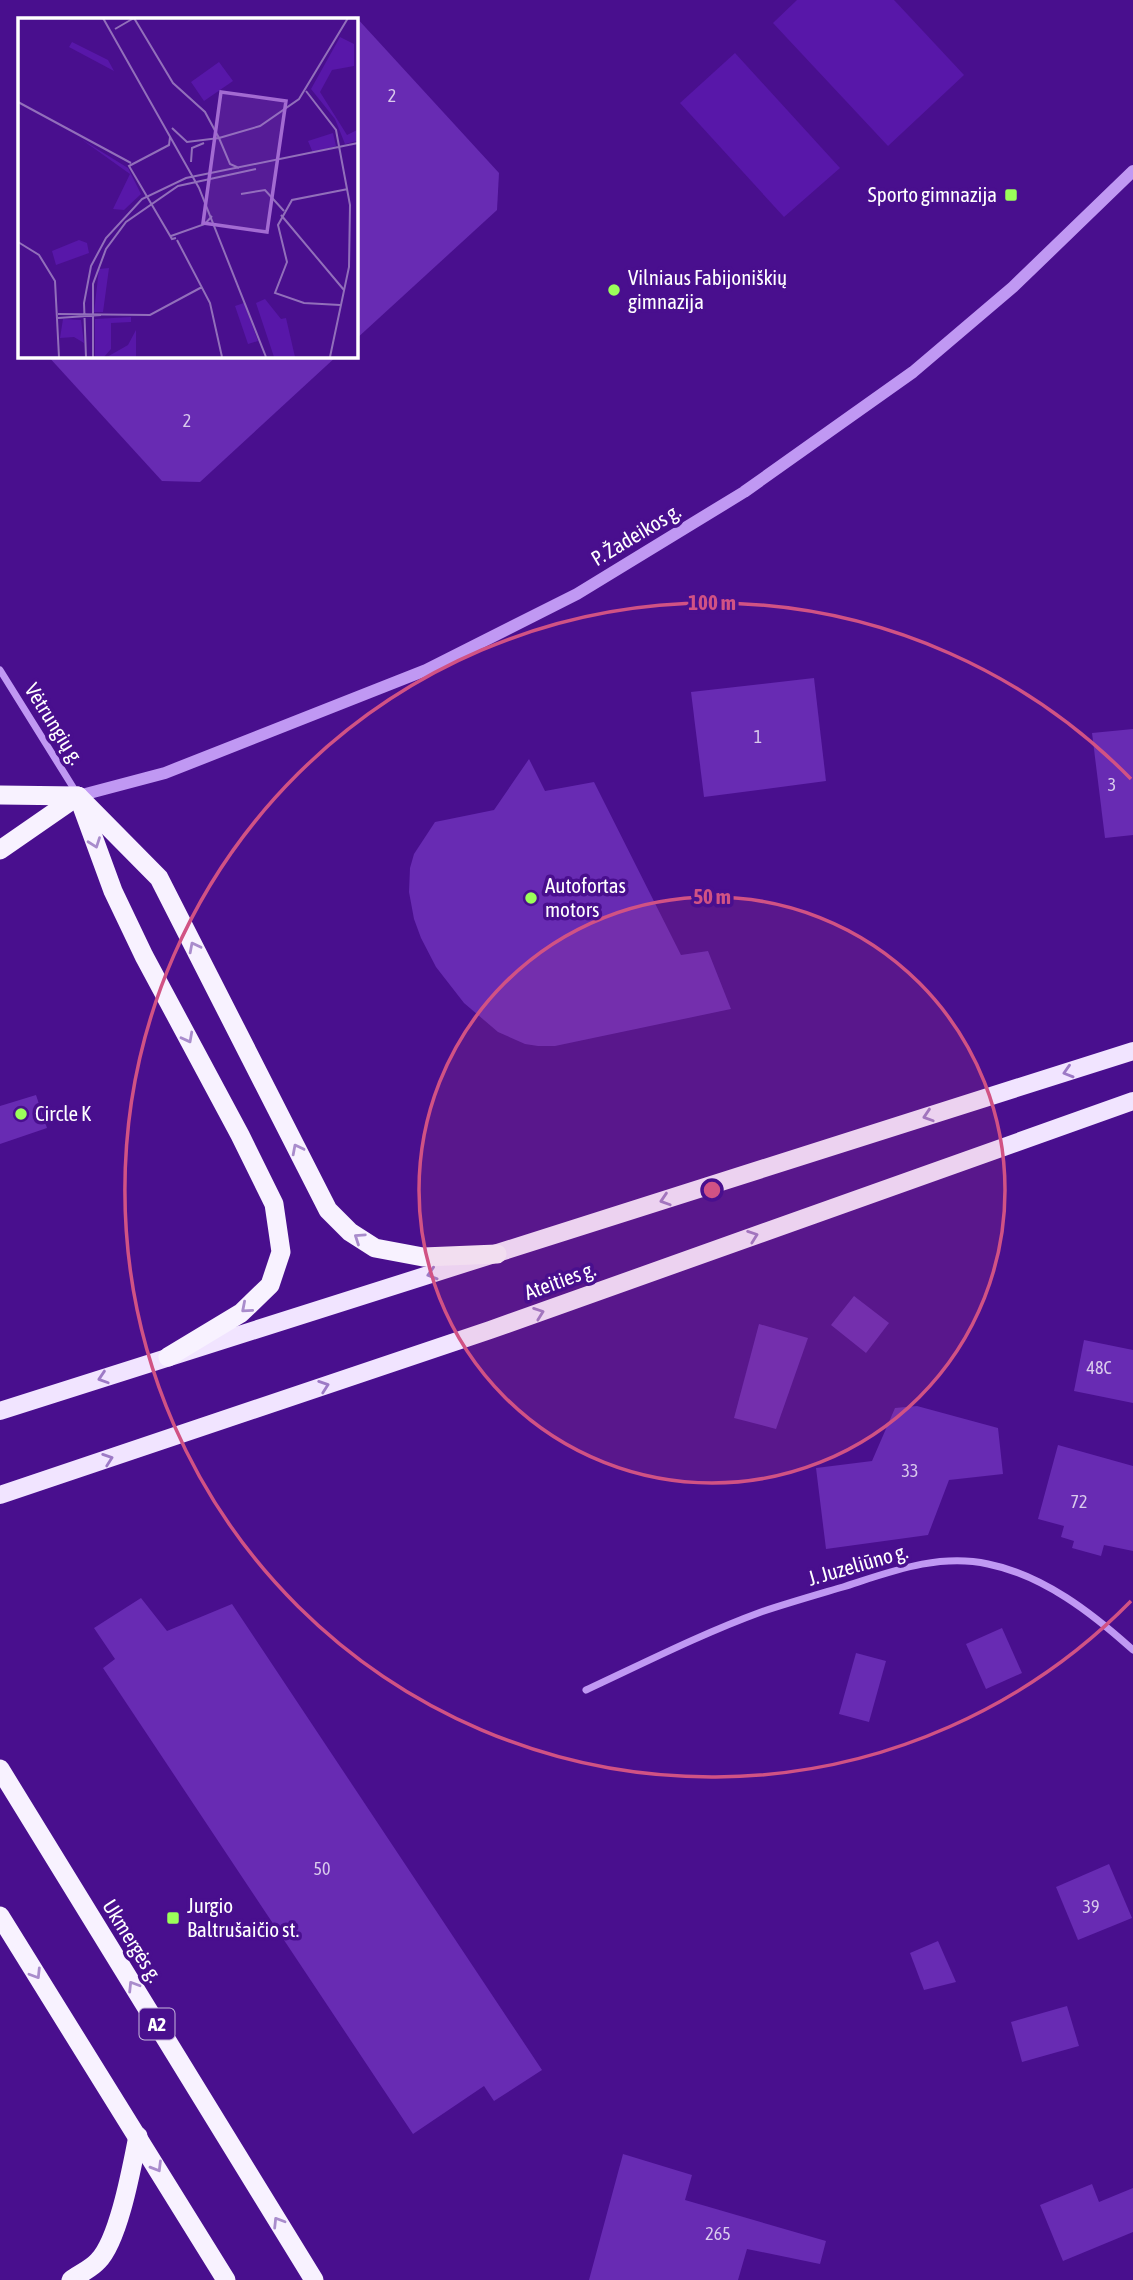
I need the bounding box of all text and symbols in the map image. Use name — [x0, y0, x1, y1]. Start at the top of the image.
inset map — [18, 18, 357, 357]
house number: 2 — [388, 85, 396, 106]
place label: Sporto gimnazija — [868, 182, 997, 206]
marker: Sporto gimnazija — [1003, 187, 1019, 203]
place label: Vilniaus Fabijoniškių gimnazija — [628, 265, 787, 313]
marker: Vilniaus Fabijoniškių gimnazija — [606, 282, 622, 298]
house number: 2 — [183, 410, 191, 431]
street label: P. Žadeikos g. — [586, 498, 684, 570]
text: 100 m — [688, 590, 736, 614]
street label: Vėtrungių g. — [20, 678, 89, 769]
house number: 1 — [754, 726, 762, 747]
house number: 3 — [1108, 774, 1116, 795]
one-way arrow — [87, 837, 101, 849]
place label: Autofortas motors — [545, 873, 626, 921]
text: 50 m — [693, 884, 731, 908]
marker: Autofortas motors — [523, 890, 539, 906]
one-way arrow — [189, 941, 202, 954]
one-way arrow — [180, 1031, 193, 1043]
one-way arrow — [1062, 1063, 1074, 1078]
place label: Circle K — [35, 1101, 92, 1125]
marker: Circle K — [13, 1106, 29, 1122]
one-way arrow — [922, 1107, 934, 1122]
one-way arrow — [292, 1144, 306, 1156]
centre of rings — [700, 1178, 724, 1202]
one-way arrow — [659, 1192, 671, 1206]
one-way arrow — [747, 1230, 759, 1244]
one-way arrow — [354, 1233, 367, 1246]
street label: Ateities g. — [521, 1256, 599, 1304]
one-way arrow — [426, 1266, 439, 1280]
one-way arrow — [241, 1300, 254, 1312]
one-way arrow — [532, 1307, 544, 1321]
house number: 48C — [1086, 1357, 1112, 1378]
one-way arrow — [97, 1370, 109, 1385]
one-way arrow — [317, 1380, 329, 1394]
one-way arrow — [102, 1452, 114, 1467]
house number: 33 — [902, 1460, 918, 1481]
house number: 72 — [1071, 1491, 1087, 1512]
street label: J. Juzeliūno g. — [805, 1538, 910, 1590]
house number: 50 — [314, 1858, 330, 1879]
place label: Jurgio Baltrušaičio st. — [187, 1893, 299, 1941]
street label: Ukmergės g. — [98, 1895, 168, 1986]
house number: 39 — [1083, 1896, 1099, 1917]
marker: Jurgio Baltrušaičio st. — [165, 1910, 181, 1926]
one-way arrow — [28, 1966, 41, 1979]
one-way arrow — [129, 1981, 142, 1994]
road number: A2 — [140, 2008, 174, 2040]
one-way arrow — [149, 2159, 162, 2172]
one-way arrow — [274, 2216, 287, 2229]
house number: 265 — [705, 2223, 731, 2244]

